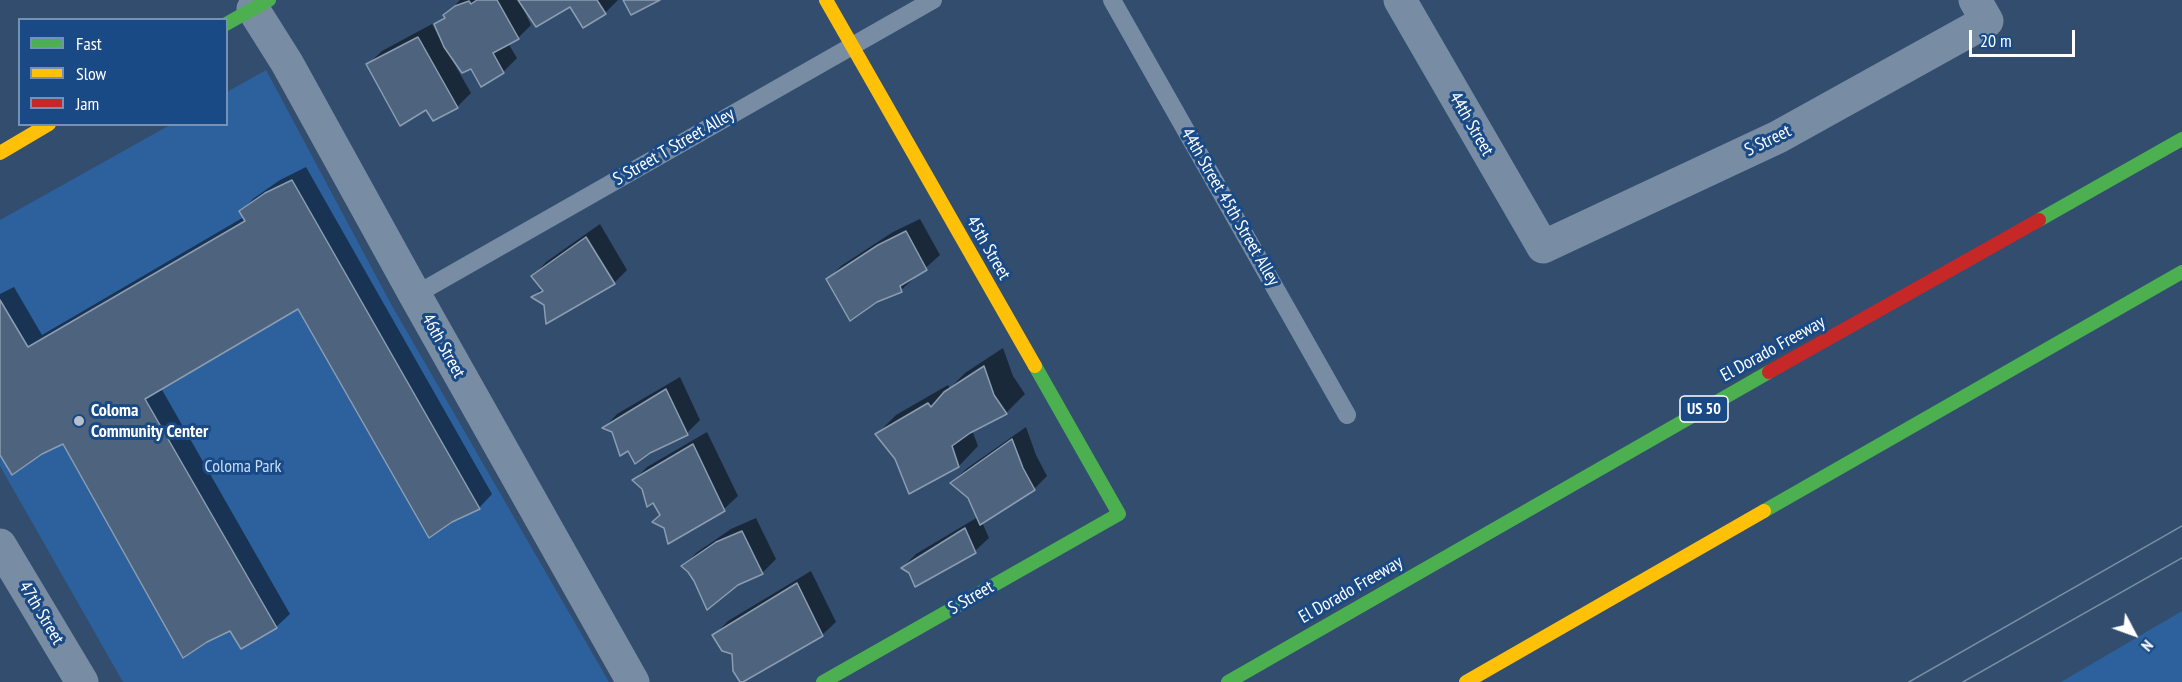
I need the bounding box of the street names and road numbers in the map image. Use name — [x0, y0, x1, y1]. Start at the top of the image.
street label: 44th Street — [1444, 88, 1498, 160]
street label: S Street T Street Alley — [610, 104, 738, 190]
street label: S Street — [1741, 121, 1795, 161]
street label: 44th Street 45th Street Alley — [1176, 124, 1284, 290]
street label: 45th Street — [961, 212, 1015, 284]
street label: 46th Street — [417, 310, 469, 382]
street label: El Dorado Freeway — [1717, 311, 1829, 387]
road number: US 50 — [1680, 396, 1728, 422]
street label: El Dorado Freeway — [1295, 552, 1407, 628]
street label: S Street — [944, 576, 998, 620]
street label: 47th Street — [14, 577, 68, 649]

